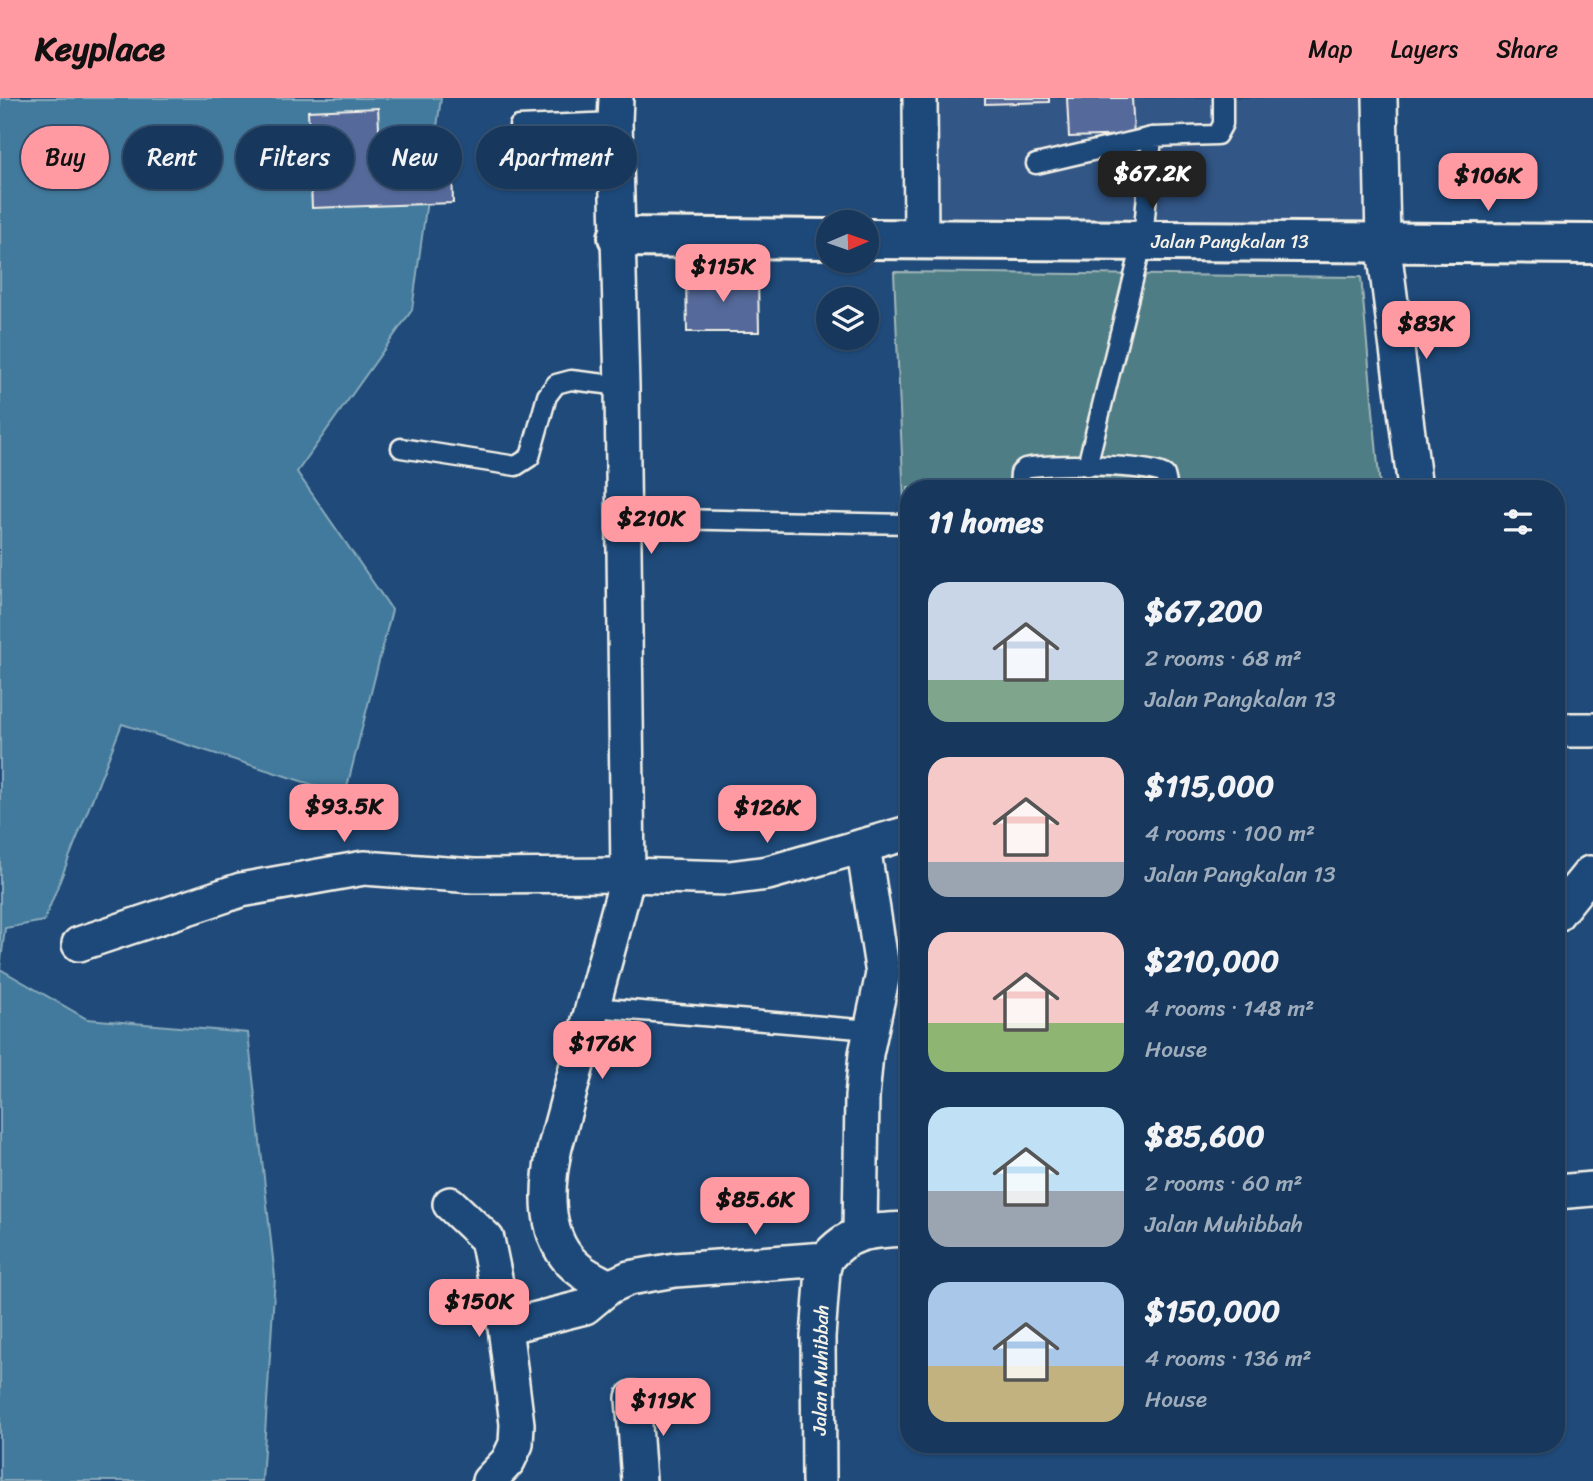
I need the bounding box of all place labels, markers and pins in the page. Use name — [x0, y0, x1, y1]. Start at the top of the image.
pin: $67.2K — [1095, 152, 1209, 211]
pin: $106K — [1439, 153, 1537, 213]
pin: $115K — [674, 244, 772, 304]
pin: $83K — [1385, 302, 1467, 361]
pin: $210K — [602, 496, 700, 556]
pin: $93.5K — [287, 784, 401, 844]
pin: $126K — [718, 786, 816, 845]
pin: $176K — [553, 1021, 651, 1081]
pin: $85.6K — [698, 1178, 812, 1237]
pin: $150K — [430, 1280, 528, 1339]
pin: $119K — [614, 1378, 712, 1438]

